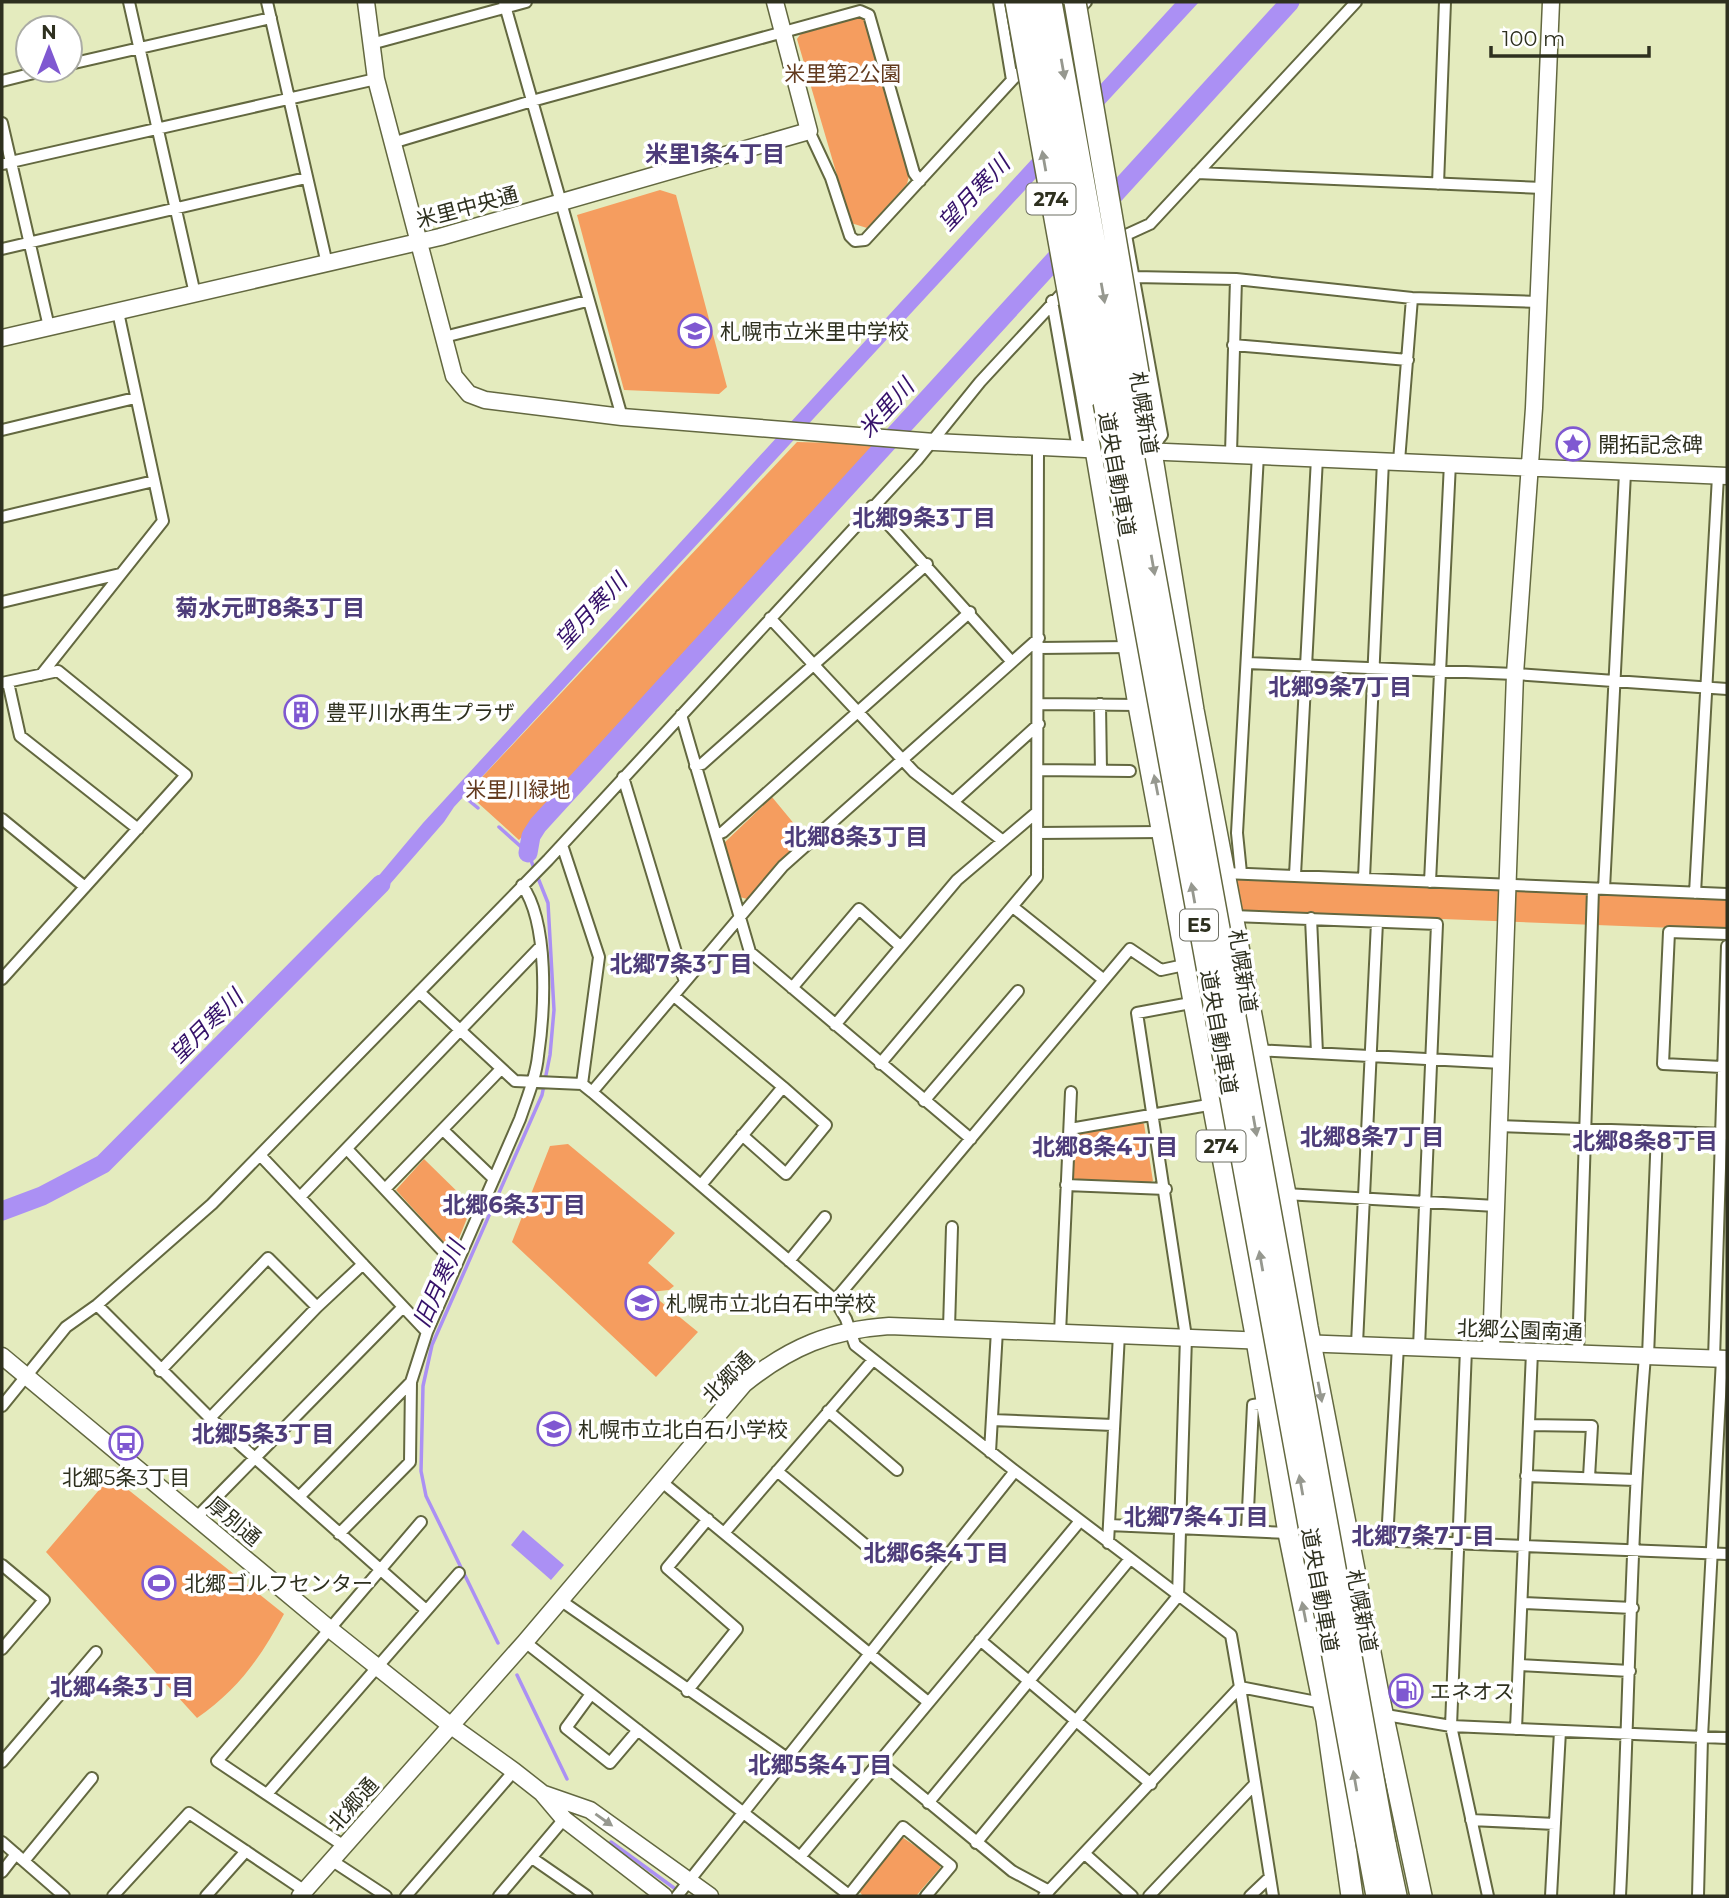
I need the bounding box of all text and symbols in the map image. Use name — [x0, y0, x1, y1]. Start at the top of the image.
north arrow — [14, 14, 84, 84]
scale bar — [1491, 14, 1648, 58]
text: N — [41, 21, 57, 44]
text: 100 m — [1502, 26, 1565, 51]
one-way arrow — [1058, 58, 1069, 80]
park label: 米里第2公園 — [785, 61, 901, 86]
district label: 米里1条4丁目 — [645, 140, 785, 168]
water label: 望月寒川 — [932, 148, 1018, 236]
one-way arrow — [1038, 150, 1049, 172]
street label: 米里中央通 — [413, 181, 521, 233]
road number: 274 — [1026, 183, 1076, 214]
one-way arrow — [1098, 282, 1109, 304]
school or university icon: 札幌市立米里中学校 — [676, 312, 714, 350]
place label: 札幌市立米里中学校 — [720, 319, 909, 344]
street label: 札幌新道 — [1125, 370, 1163, 456]
water label: 米里川 — [853, 371, 921, 443]
street label: 道央自動車道 — [1094, 410, 1140, 538]
place icon: 開拓記念碑 — [1554, 425, 1592, 463]
place label: 開拓記念碑 — [1598, 432, 1703, 457]
district label: 北郷9条3丁目 — [852, 504, 996, 532]
one-way arrow — [1147, 554, 1158, 576]
water label: 望月寒川 — [549, 566, 635, 654]
district label: 菊水元町8条3丁目 — [175, 594, 365, 622]
district label: 北郷9条7丁目 — [1268, 673, 1412, 701]
building icon: 豊平川水再生プラザ — [282, 693, 320, 731]
place label: 豊平川水再生プラザ — [326, 700, 515, 725]
one-way arrow — [1150, 774, 1161, 796]
park label: 米里川緑地 — [466, 777, 571, 802]
district label: 北郷8条3丁目 — [784, 823, 928, 851]
one-way arrow — [1188, 882, 1199, 904]
road number: E5 — [1180, 909, 1218, 940]
street label: 札幌新道 — [1224, 928, 1262, 1014]
district label: 北郷7条3丁目 — [610, 950, 752, 978]
street label: 道央自動車道 — [1196, 968, 1242, 1096]
water label: 望月寒川 — [164, 981, 251, 1068]
one-way arrow — [1249, 1115, 1260, 1137]
district label: 北郷8条7丁目 — [1300, 1123, 1444, 1151]
district label: 北郷8条8丁目 — [1572, 1127, 1718, 1155]
road number: 274 — [1196, 1130, 1246, 1162]
district label: 北郷8条4丁目 — [1032, 1133, 1178, 1161]
district label: 北郷6条3丁目 — [442, 1191, 586, 1219]
water label: 旧月寒川 — [408, 1234, 472, 1332]
one-way arrow — [1255, 1250, 1266, 1272]
school or university icon: 札幌市立北白石中学校 — [623, 1284, 661, 1322]
place label: 札幌市立北白石中学校 — [666, 1291, 876, 1316]
street label: 北郷公園南通 — [1457, 1315, 1583, 1345]
street label: 北郷通 — [697, 1346, 759, 1408]
one-way arrow — [1314, 1381, 1325, 1403]
school or university icon: 札幌市立北白石小学校 — [535, 1410, 573, 1448]
place label: 札幌市立北白石小学校 — [578, 1417, 788, 1442]
district label: 北郷5条3丁目 — [192, 1420, 334, 1448]
bus stop icon: 北郷5条3丁目 — [107, 1424, 145, 1462]
place label: 北郷5条3丁目 — [62, 1465, 190, 1490]
one-way arrow — [1296, 1474, 1307, 1496]
street label: 厚別通 — [202, 1491, 266, 1551]
district label: 北郷7条4丁目 — [1123, 1503, 1269, 1531]
district label: 北郷7条7丁目 — [1351, 1522, 1495, 1550]
street label: 道央自動車道 — [1297, 1526, 1343, 1654]
district label: 北郷6条4丁目 — [863, 1539, 1009, 1567]
sports icon: 北郷ゴルフセンター — [140, 1564, 178, 1602]
street label: 札幌新道 — [1342, 1567, 1382, 1655]
place label: 北郷ゴルフセンター — [184, 1571, 373, 1596]
one-way arrow — [1298, 1601, 1309, 1623]
fuel station icon: エネオス — [1387, 1672, 1425, 1710]
district label: 北郷4条3丁目 — [50, 1673, 194, 1701]
place label: エネオス — [1430, 1679, 1514, 1704]
district label: 北郷5条4丁目 — [748, 1751, 892, 1779]
one-way arrow — [1349, 1770, 1360, 1792]
street label: 北郷通 — [323, 1772, 383, 1836]
one-way arrow — [595, 1813, 613, 1827]

